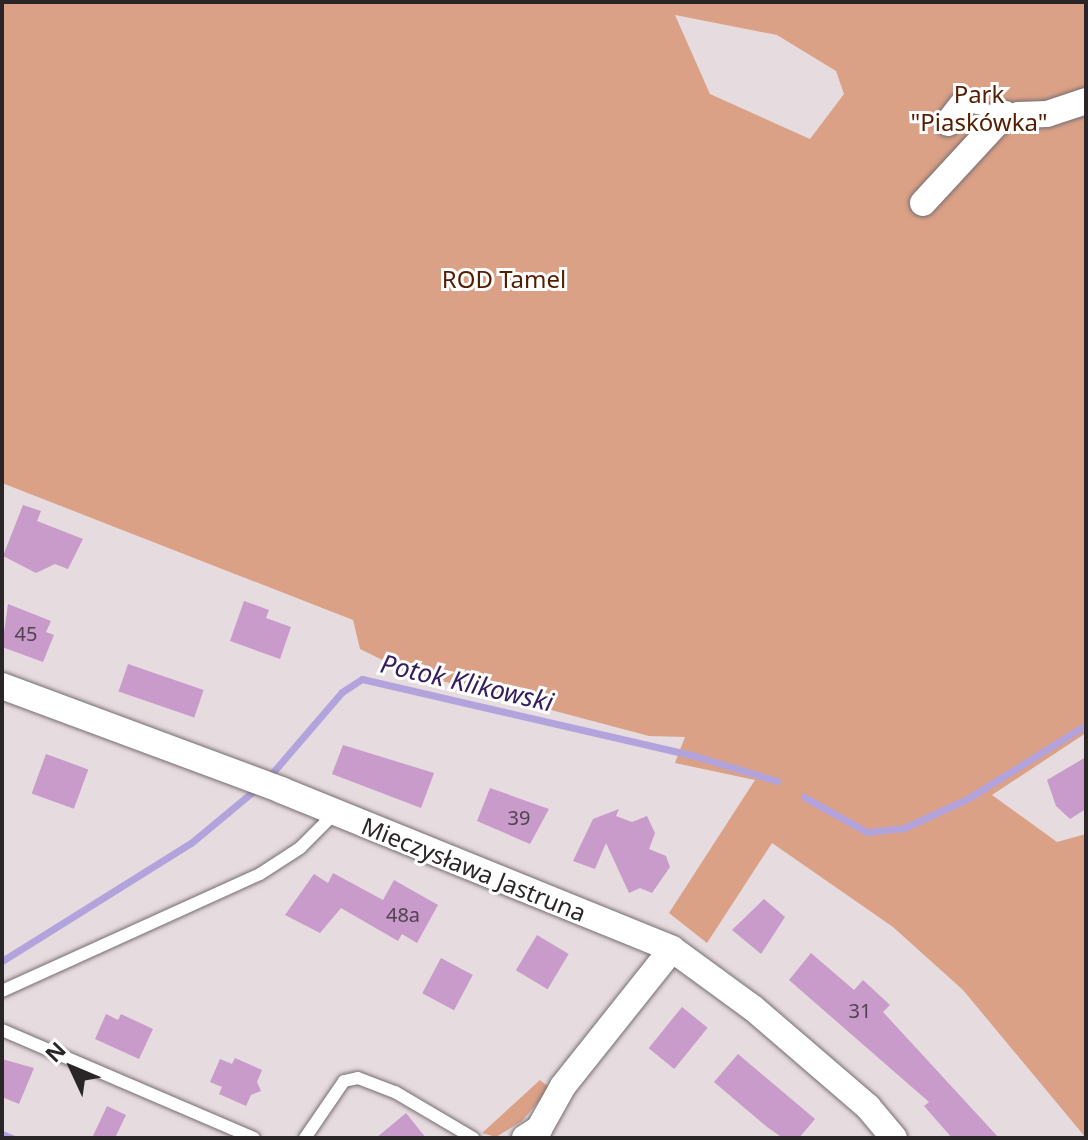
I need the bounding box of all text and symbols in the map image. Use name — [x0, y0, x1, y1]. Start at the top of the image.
park label: Park "Piaskówka" — [910, 80, 1048, 136]
park label: ROD Tamel — [442, 265, 566, 293]
house number: 45 — [15, 621, 37, 645]
water label: Potok Klikowski — [378, 648, 556, 718]
house number: 39 — [508, 805, 530, 829]
street label: Mieczysława Jastruna — [358, 811, 590, 927]
house number: 48a — [386, 902, 420, 926]
house number: 31 — [849, 998, 871, 1022]
north arrow — [32, 1028, 112, 1108]
text: N — [38, 1034, 72, 1068]

